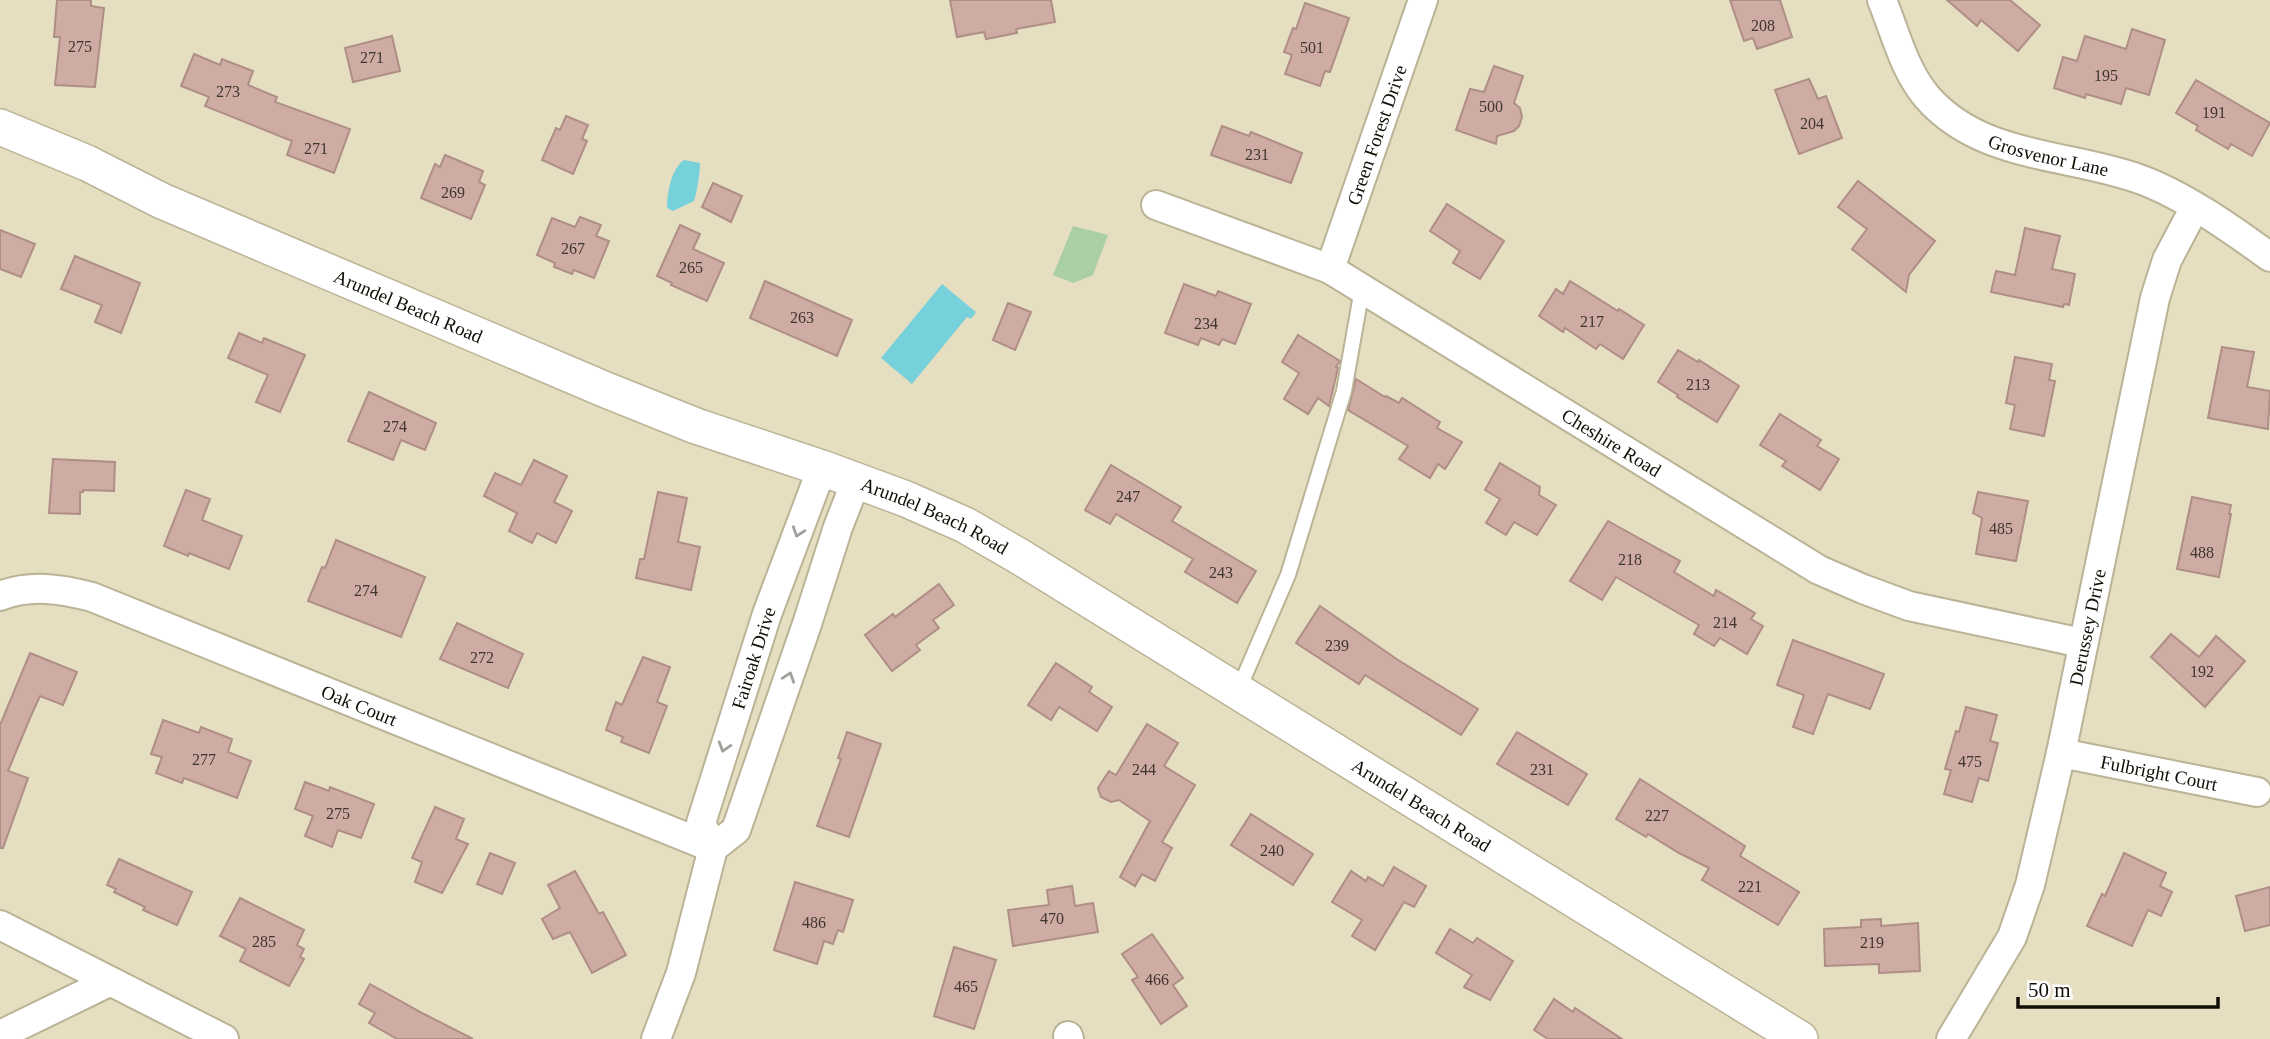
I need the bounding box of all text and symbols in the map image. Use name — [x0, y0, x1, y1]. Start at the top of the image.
house number: 208 — [1751, 17, 1775, 34]
house number: 275 — [68, 38, 92, 55]
house number: 501 — [1300, 39, 1324, 56]
house number: 271 — [360, 49, 384, 66]
street label: Green Forest Drive — [1342, 62, 1410, 208]
house number: 195 — [2094, 67, 2118, 84]
house number: 273 — [216, 83, 240, 100]
house number: 500 — [1479, 98, 1503, 115]
house number: 191 — [2202, 104, 2226, 121]
house number: 204 — [1800, 115, 1824, 132]
street label: Grosvenor Lane — [1985, 130, 2111, 180]
house number: 271 — [304, 140, 328, 157]
house number: 231 — [1245, 146, 1269, 163]
house number: 269 — [441, 184, 465, 201]
house number: 267 — [561, 240, 585, 257]
house number: 265 — [679, 259, 703, 276]
street label: Arundel Beach Road — [331, 265, 486, 347]
house number: 263 — [790, 309, 814, 326]
house number: 217 — [1580, 313, 1604, 330]
house number: 234 — [1194, 315, 1218, 332]
house number: 213 — [1686, 376, 1710, 393]
street label: Cheshire Road — [1558, 404, 1665, 481]
house number: 274 — [383, 418, 407, 435]
street label: Arundel Beach Road — [858, 473, 1012, 558]
house number: 247 — [1116, 488, 1140, 505]
house number: 485 — [1989, 520, 2013, 537]
one-way arrow — [792, 526, 806, 538]
house number: 488 — [2190, 544, 2214, 561]
house number: 218 — [1618, 551, 1642, 568]
house number: 243 — [1209, 564, 1233, 581]
street label: Derussey Drive — [2065, 567, 2109, 687]
house number: 274 — [354, 582, 378, 599]
street label: Fairoak Drive — [727, 604, 779, 712]
house number: 214 — [1713, 614, 1737, 631]
house number: 239 — [1325, 637, 1349, 654]
house number: 272 — [470, 649, 494, 666]
house number: 192 — [2190, 663, 2214, 680]
one-way arrow — [781, 672, 795, 684]
street label: Oak Court — [318, 680, 401, 730]
one-way arrow — [718, 741, 733, 753]
house number: 277 — [192, 751, 216, 768]
street label: Fulbright Court — [2099, 751, 2220, 795]
house number: 475 — [1958, 753, 1982, 770]
street label: Arundel Beach Road — [1348, 754, 1495, 856]
house number: 244 — [1132, 761, 1156, 778]
house number: 231 — [1530, 761, 1554, 778]
house number: 275 — [326, 805, 350, 822]
house number: 227 — [1645, 807, 1669, 824]
house number: 240 — [1260, 842, 1284, 859]
house number: 221 — [1738, 878, 1762, 895]
house number: 470 — [1040, 910, 1064, 927]
house number: 486 — [802, 914, 826, 931]
house number: 285 — [252, 933, 276, 950]
house number: 219 — [1860, 934, 1884, 951]
scale bar — [2018, 965, 2218, 1009]
house number: 466 — [1145, 971, 1169, 988]
house number: 465 — [954, 978, 978, 995]
text: 50 m — [2028, 978, 2071, 1002]

